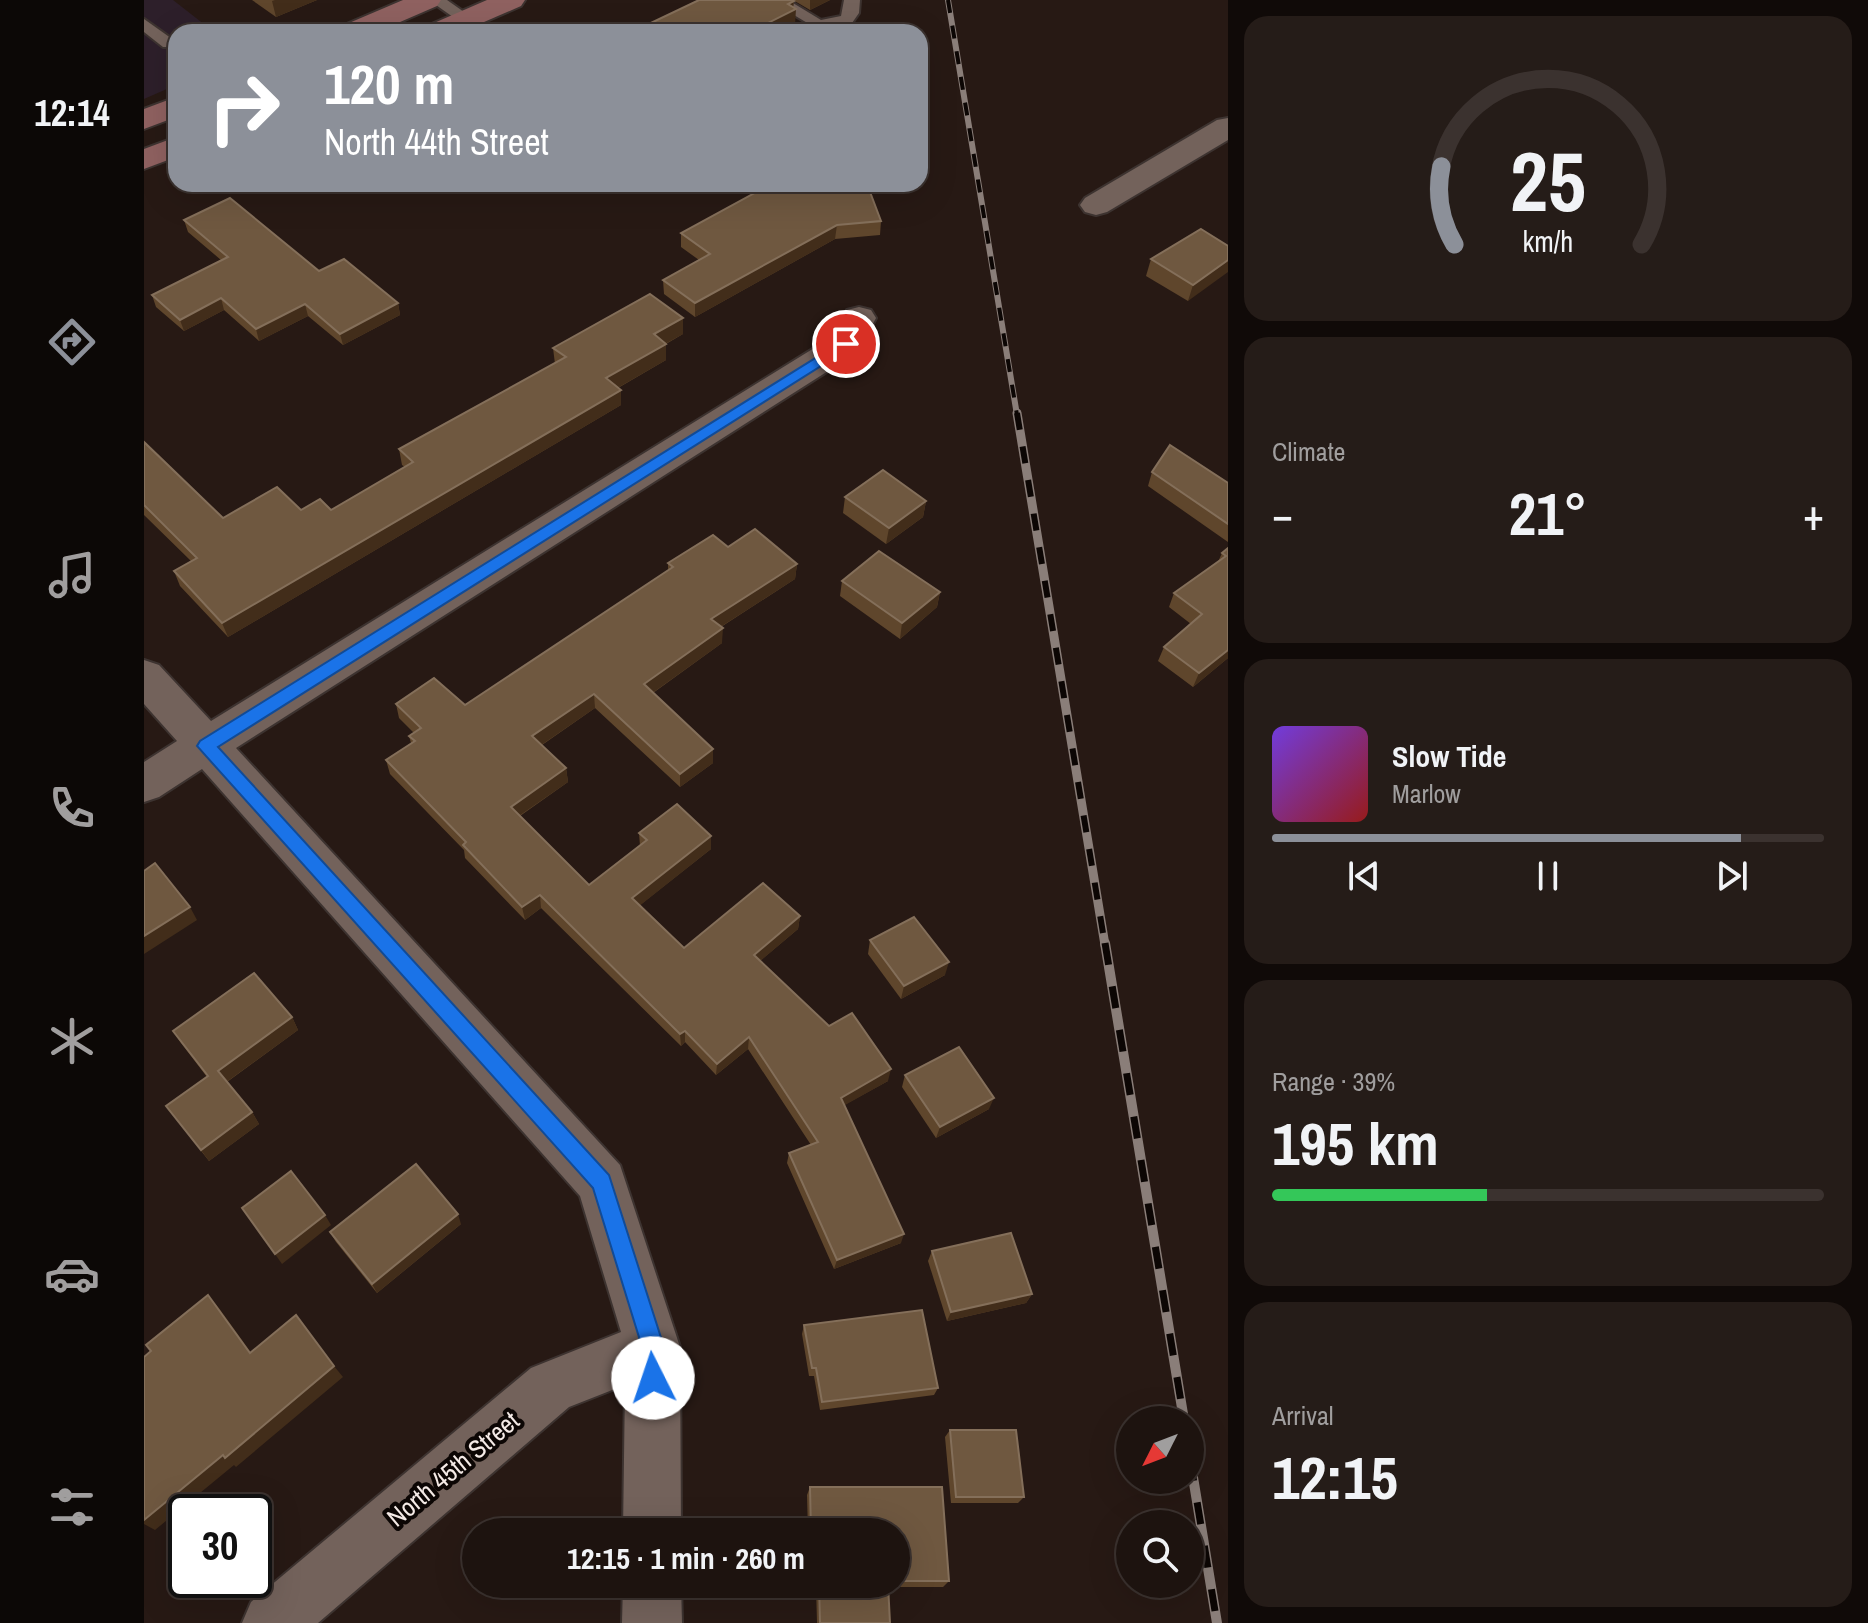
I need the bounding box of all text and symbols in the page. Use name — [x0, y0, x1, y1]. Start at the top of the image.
text: 120 m — [324, 46, 454, 121]
icon: right — [192, 56, 296, 160]
text: 12:14 — [34, 89, 110, 137]
text: North 44th Street — [324, 118, 549, 166]
text: 25 — [1510, 124, 1586, 236]
text: km/h — [1523, 222, 1573, 261]
pin — [812, 310, 880, 378]
icon: directions — [44, 314, 100, 370]
icon: arrive — [824, 322, 868, 366]
text: Climate — [1272, 434, 1345, 469]
text: 21° — [1509, 473, 1587, 554]
text: − — [1272, 484, 1293, 544]
text: + — [1803, 484, 1824, 544]
icon: music — [44, 547, 100, 603]
text: Slow Tide — [1392, 736, 1506, 776]
text: Marlow — [1392, 776, 1461, 811]
icon: phone — [44, 780, 100, 836]
icon: previous — [1342, 854, 1386, 898]
icon: pause — [1526, 854, 1570, 898]
icon: next — [1710, 854, 1754, 898]
icon: climate — [44, 1013, 100, 1069]
text: Range · 39% — [1272, 1064, 1395, 1099]
text: 195 km — [1272, 1103, 1439, 1184]
icon: car — [44, 1246, 100, 1302]
position arrow — [611, 1336, 695, 1420]
text: Arrival — [1272, 1398, 1334, 1433]
street label: North 45th Street — [379, 1403, 526, 1534]
north arrow — [1116, 1406, 1204, 1494]
map controls — [1116, 1406, 1204, 1598]
text: 12:15 — [1272, 1437, 1398, 1518]
icon: filters — [44, 1479, 100, 1535]
speed limit sign: 30 — [168, 1494, 272, 1598]
button: search — [1116, 1510, 1204, 1598]
text: 12:15 · 1 min · 260 m — [567, 1538, 805, 1578]

